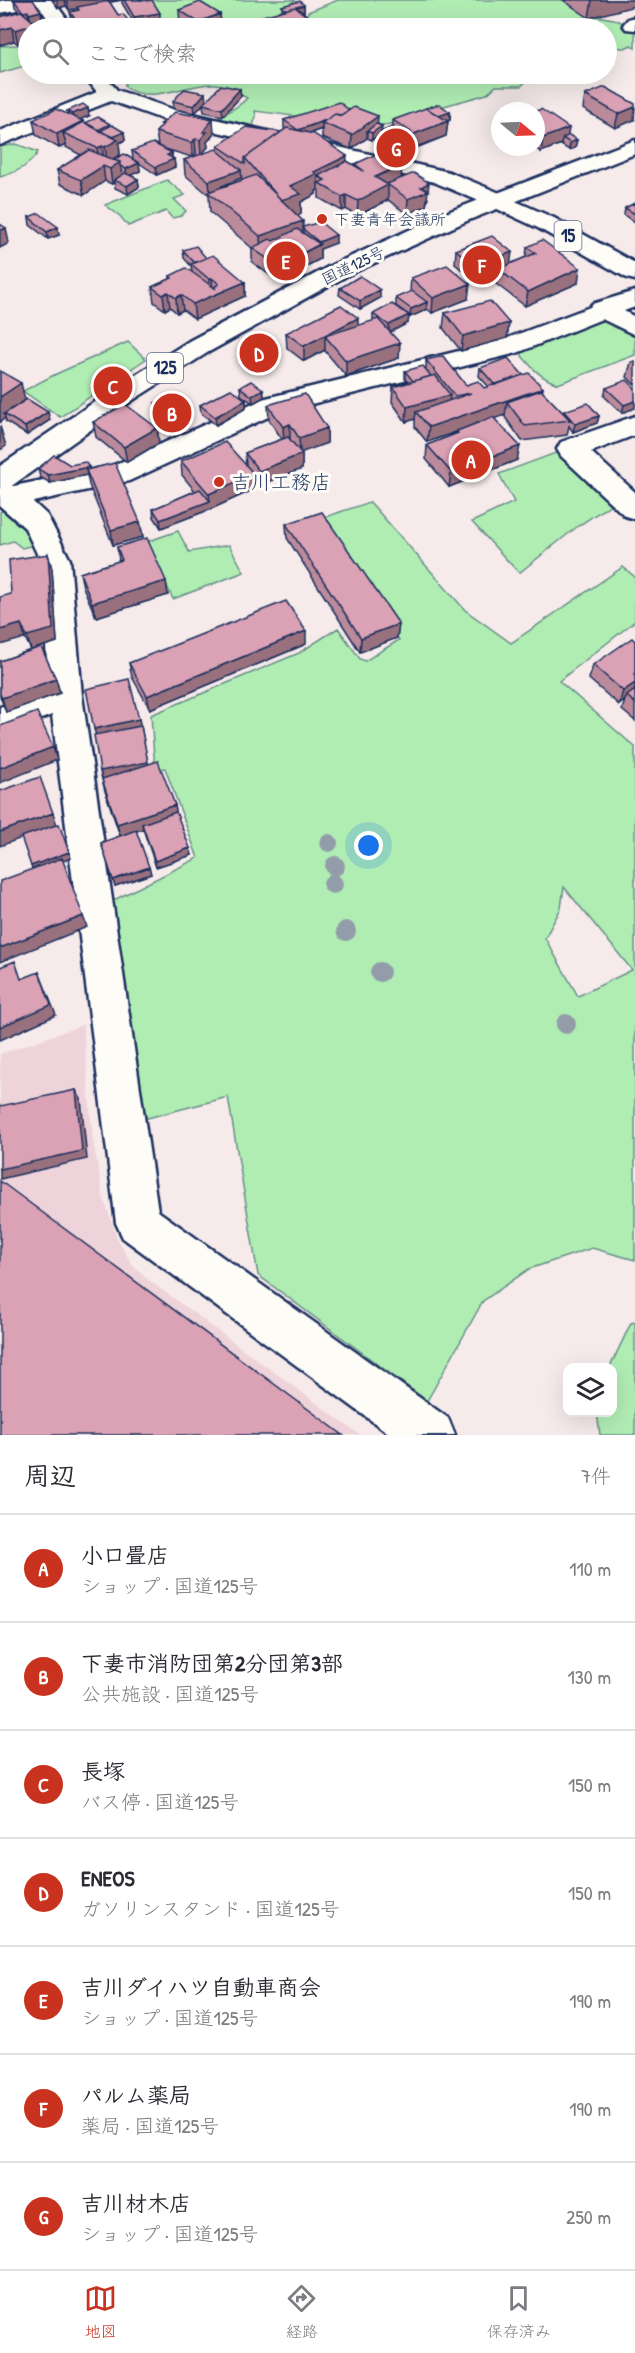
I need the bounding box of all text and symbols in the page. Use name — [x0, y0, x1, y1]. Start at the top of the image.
search box — [18, 18, 617, 84]
icon: search — [39, 35, 72, 68]
text: ここで検索 — [87, 38, 197, 68]
north arrow — [491, 102, 545, 156]
pin: G — [376, 126, 416, 170]
place label: 下妻青年会議所 — [334, 208, 446, 230]
marker: 下妻青年会議所 — [315, 212, 329, 226]
road number: 15 — [554, 221, 582, 251]
pin: E — [266, 238, 306, 284]
street label: 国道125号 — [318, 240, 388, 290]
pin: F — [462, 242, 502, 288]
pin: D — [240, 330, 278, 376]
road number: 125 — [147, 353, 183, 383]
pin: C — [94, 364, 132, 408]
pin: B — [152, 390, 192, 436]
pin: A — [452, 438, 490, 482]
place label: 吉川工務店 — [231, 468, 331, 495]
marker: 吉川工務店 — [212, 475, 226, 489]
your location — [354, 831, 383, 860]
map controls — [563, 1363, 617, 1417]
button: layers — [563, 1363, 617, 1417]
text: 周辺 — [24, 1458, 76, 1493]
text: 7件 — [581, 1462, 611, 1489]
text: 小口畳店 — [81, 1540, 169, 1570]
text: A — [39, 1555, 48, 1582]
text: 110 m — [569, 1555, 611, 1582]
text: ショップ · 国道125号 — [81, 1572, 258, 1599]
text: 下妻市消防団第2分団第3部 — [81, 1648, 343, 1678]
text: B — [38, 1663, 49, 1690]
text: 130 m — [568, 1663, 611, 1690]
text: 公共施設 · 国道125号 — [81, 1680, 259, 1707]
text: 長塚 — [81, 1756, 125, 1786]
text: C — [38, 1771, 49, 1798]
text: 150 m — [568, 1771, 611, 1798]
text: バス停 · 国道125号 — [81, 1788, 239, 1815]
text: ENEOS — [81, 1863, 134, 1893]
text: D — [39, 1879, 48, 1906]
text: 150 m — [568, 1879, 611, 1906]
text: ガソリンスタンド · 国道125号 — [81, 1895, 340, 1922]
text: 吉川ダイハツ自動車商会 — [81, 1972, 321, 2002]
text: E — [39, 1987, 48, 2014]
text: 190 m — [569, 1987, 611, 2014]
text: ショップ · 国道125号 — [81, 2004, 258, 2031]
text: パルム薬局 — [81, 2080, 191, 2110]
text: F — [40, 2095, 47, 2122]
text: 190 m — [569, 2095, 611, 2122]
text: 薬局 · 国道125号 — [81, 2112, 219, 2139]
text: 吉川材木店 — [81, 2188, 191, 2218]
text: G — [39, 2203, 48, 2230]
text: 250 m — [566, 2203, 611, 2230]
text: ショップ · 国道125号 — [81, 2220, 258, 2247]
tab: 地図 — [84, 2282, 117, 2342]
tab: 経路 — [285, 2282, 318, 2342]
tab: 保存済み — [487, 2282, 551, 2342]

